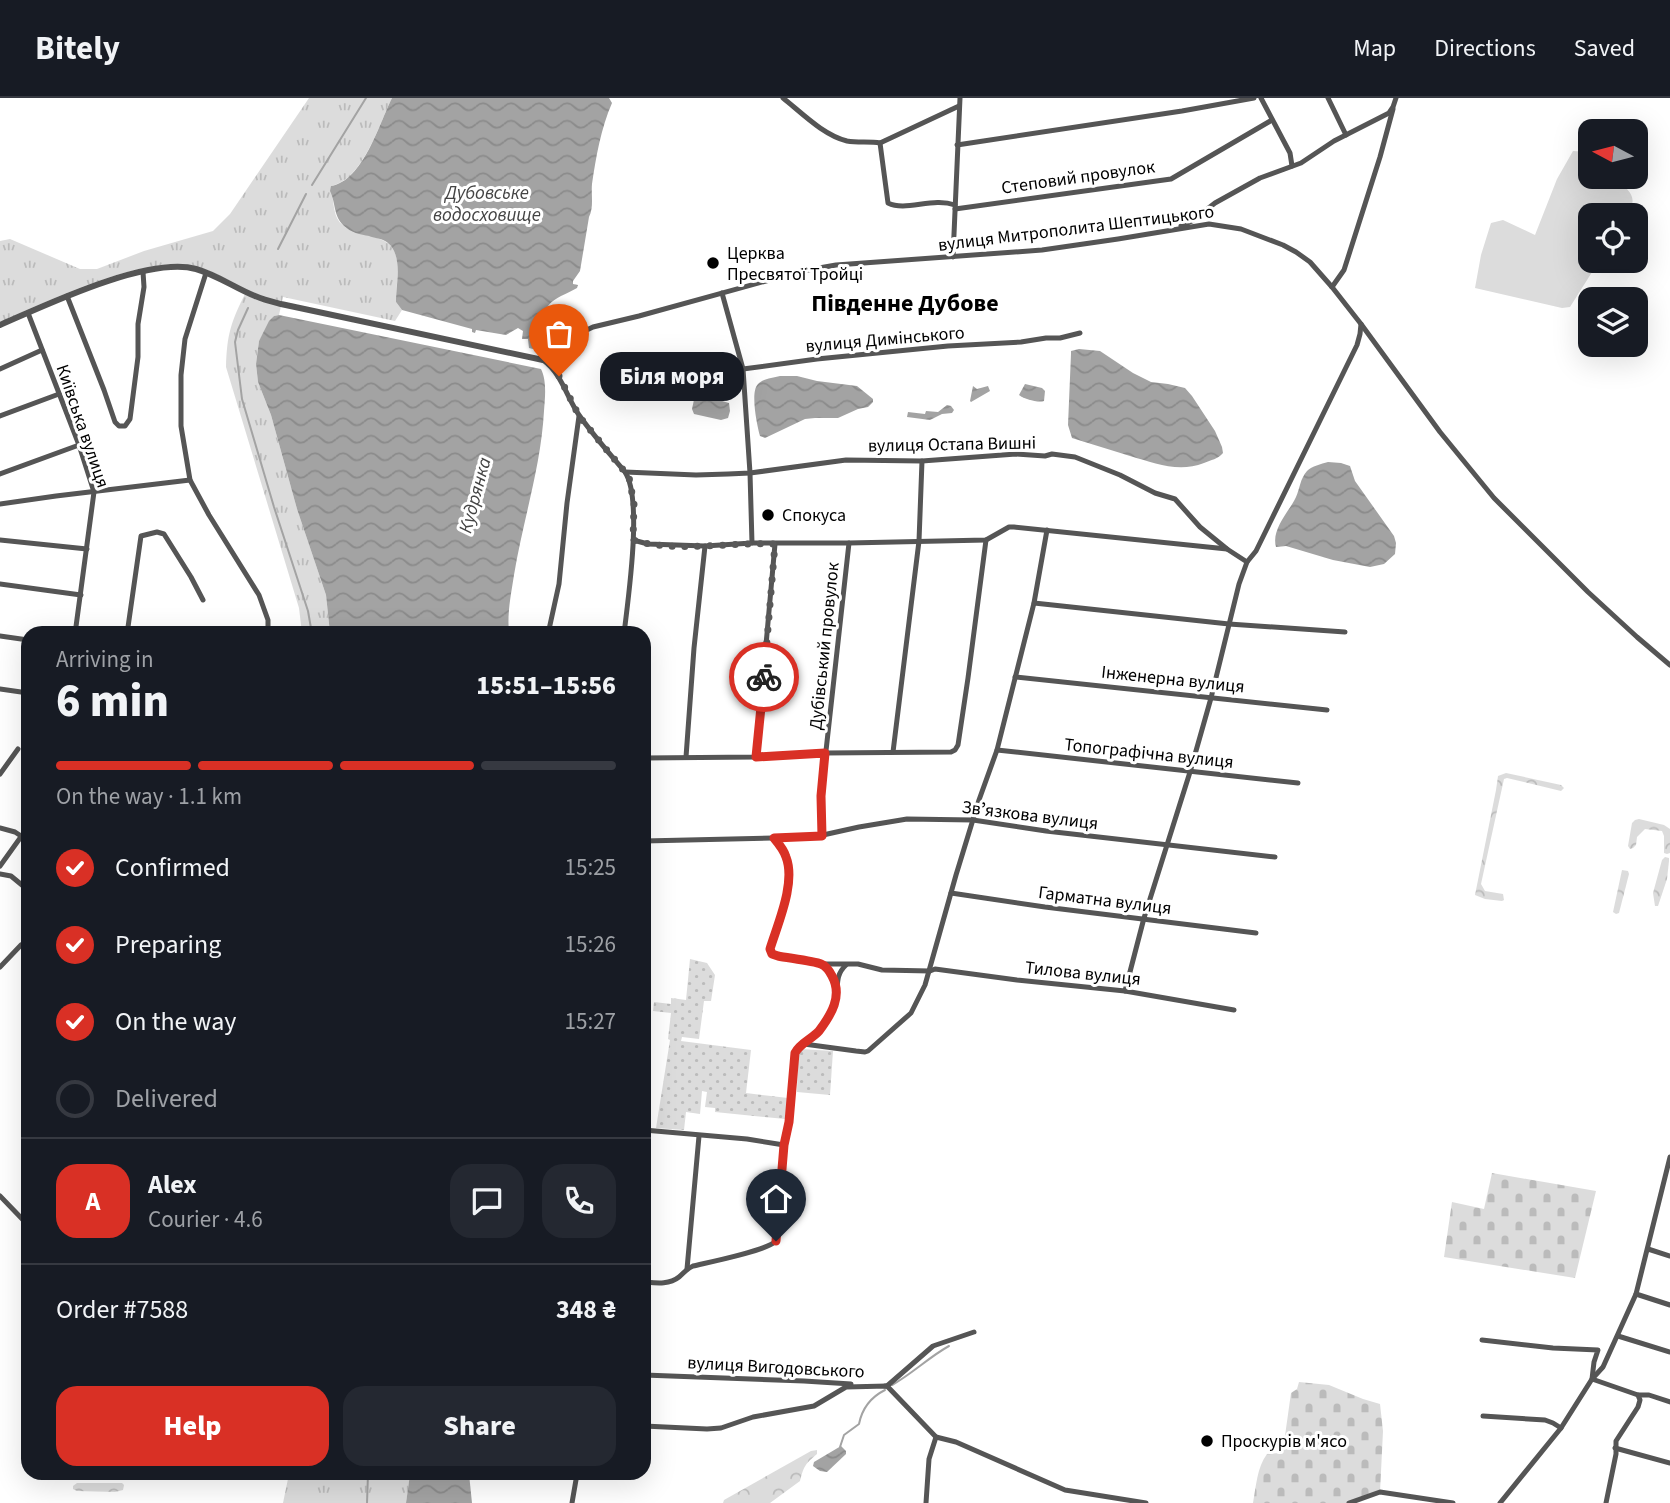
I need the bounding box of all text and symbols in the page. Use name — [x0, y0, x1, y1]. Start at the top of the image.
text: Bitely — [35, 25, 120, 72]
text: Map — [1353, 31, 1396, 66]
text: Directions — [1434, 31, 1536, 66]
text: Saved — [1574, 31, 1635, 66]
north arrow — [1578, 119, 1648, 189]
map controls — [1578, 119, 1648, 357]
street label: Степовий провулок — [1000, 154, 1157, 201]
water label: Дубовське водосховище — [433, 180, 541, 229]
street label: вулиця Митрополита Шептицького — [937, 199, 1216, 258]
button: locate — [1578, 203, 1648, 273]
place label: Церква Пресвятої Тройці — [727, 241, 863, 287]
marker: Церква Пресвятої Тройці — [705, 255, 721, 271]
district label: Південне Дубове — [811, 286, 999, 321]
button: layers — [1578, 287, 1648, 357]
pin — [529, 304, 589, 376]
icon: bag — [540, 315, 578, 353]
street label: вулиця Димінського — [804, 320, 966, 359]
callout: Біля моря — [601, 352, 744, 400]
text: Біля моря — [620, 360, 724, 393]
street label: Київська вулиця — [50, 361, 115, 491]
street label: вулиця Остапа Вишні — [868, 431, 1036, 458]
water label: Кудрянка — [452, 455, 498, 536]
place label: Спокуса — [782, 503, 846, 528]
marker: Спокуса — [760, 507, 776, 523]
street label: Дубівський провулок — [803, 561, 846, 731]
courier — [729, 642, 799, 712]
text: Arriving in — [56, 643, 154, 676]
icon: bike — [745, 658, 783, 696]
street label: Інженерна вулиця — [1100, 660, 1246, 699]
text: 15:51–15:56 — [476, 667, 616, 704]
text: 6 min — [56, 669, 169, 734]
street label: Топографічна вулиця — [1063, 732, 1235, 775]
text: On the way · 1.1 km — [56, 780, 242, 813]
street label: Звʼязкова вулиця — [960, 795, 1100, 836]
icon: check — [56, 849, 94, 887]
text: Confirmed — [115, 849, 230, 886]
text: 15:25 — [565, 851, 616, 884]
street label: Гарматна вулиця — [1037, 880, 1173, 921]
icon: check — [56, 926, 94, 964]
text: Preparing — [115, 926, 221, 963]
text: 15:26 — [565, 928, 616, 961]
street label: Тилова вулиця — [1024, 955, 1142, 992]
icon: check — [56, 1003, 94, 1041]
text: On the way — [115, 1003, 236, 1040]
text: 15:27 — [565, 1005, 616, 1038]
text: Delivered — [115, 1080, 218, 1117]
button: chat — [450, 1164, 524, 1238]
button: phone — [542, 1164, 616, 1238]
text: Alex — [148, 1166, 197, 1203]
pin — [746, 1169, 806, 1241]
icon: home — [757, 1180, 795, 1218]
text: A — [86, 1183, 100, 1220]
text: Courier · 4.6 — [148, 1203, 263, 1236]
text: Order #7588 — [56, 1291, 188, 1328]
text: 348 ₴ — [556, 1291, 616, 1328]
street label: вулиця Вигодовського — [687, 1350, 865, 1385]
button: Help — [56, 1386, 329, 1466]
button: Share — [343, 1386, 616, 1466]
place label: Проскурів м'ясо — [1221, 1429, 1347, 1454]
marker: Проскурів м'ясо — [1199, 1433, 1215, 1449]

